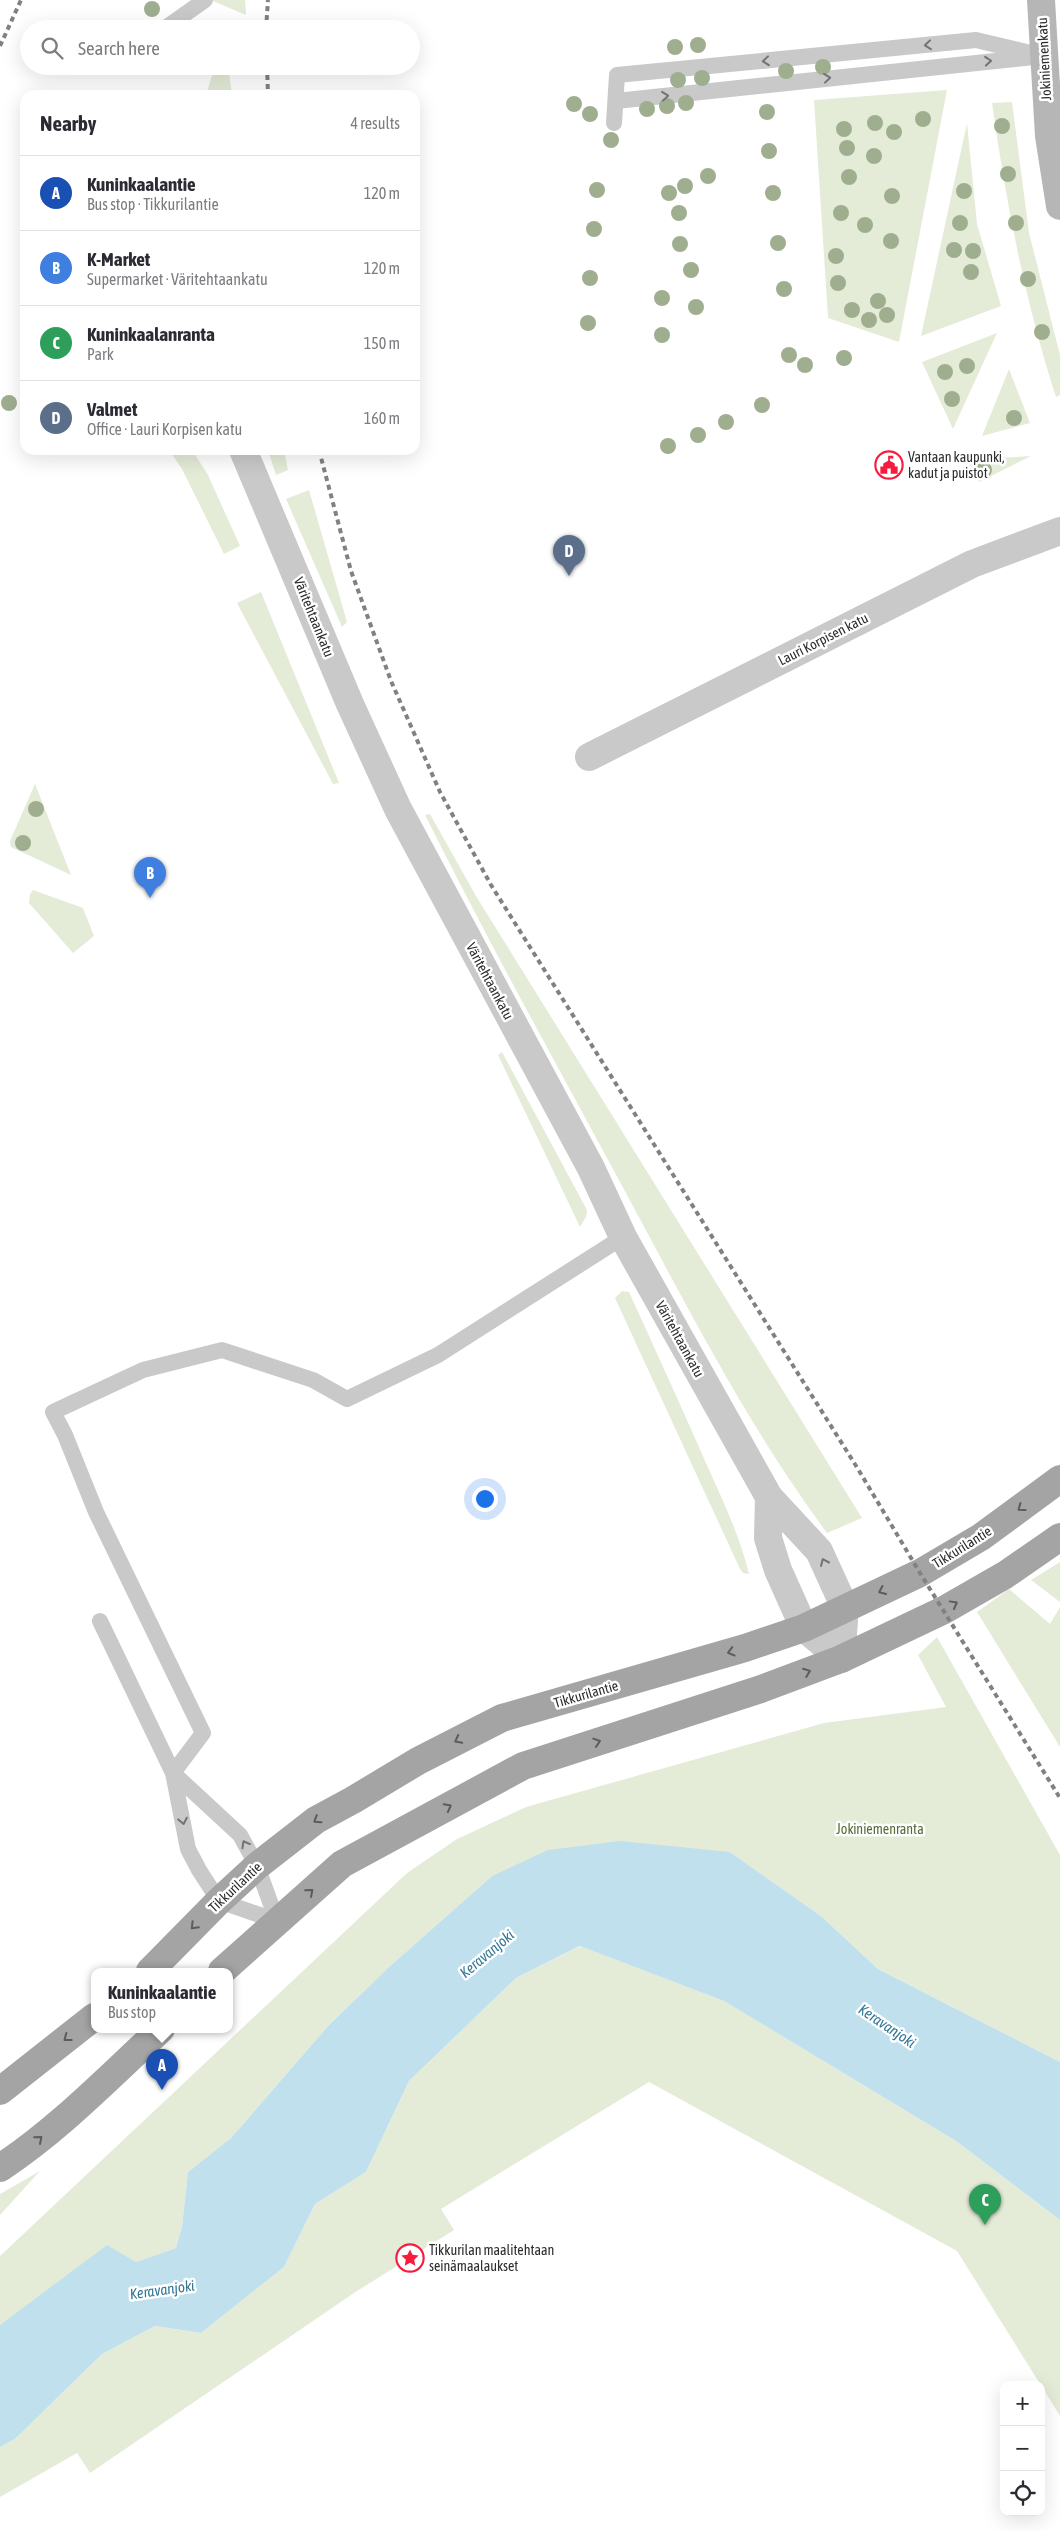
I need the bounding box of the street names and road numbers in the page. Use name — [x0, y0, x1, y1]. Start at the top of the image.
street label: Jokiniemenkatu — [1034, 17, 1054, 101]
street label: Väritehtaankatu — [291, 575, 337, 659]
street label: Lauri Korpisen katu — [775, 609, 871, 669]
street label: Väritehtaankatu — [463, 940, 517, 1022]
street label: Väritehtaankatu — [652, 1298, 708, 1380]
street label: Tikkurilantie — [930, 1523, 994, 1571]
street label: Tikkurilantie — [552, 1677, 620, 1711]
street label: Tikkurilantie — [205, 1859, 265, 1915]

